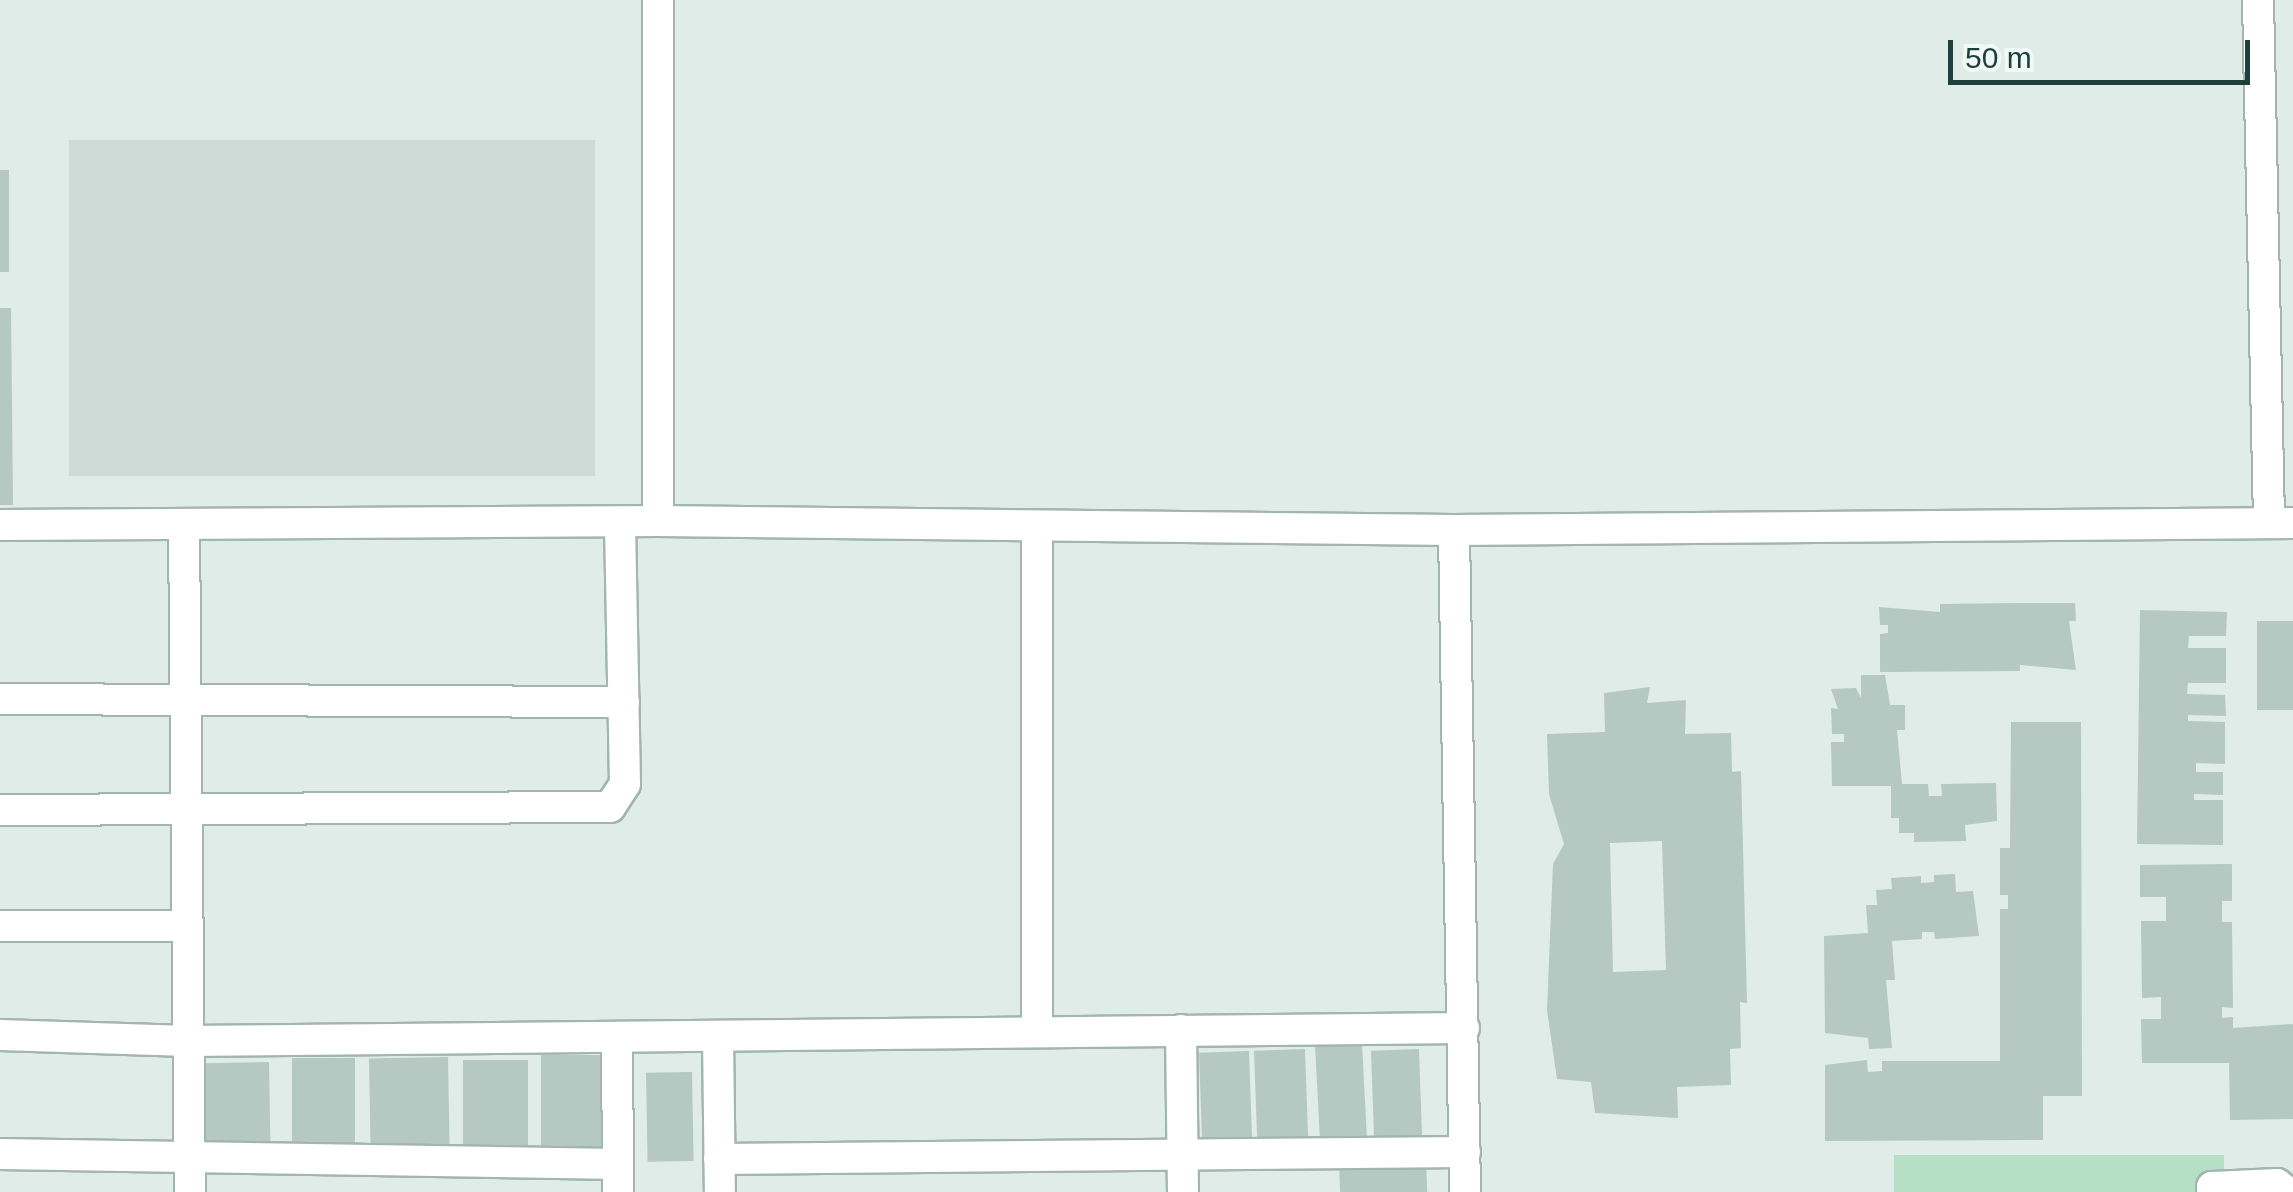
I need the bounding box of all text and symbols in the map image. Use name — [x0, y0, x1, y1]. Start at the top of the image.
scale bar — [1953, 20, 2256, 82]
text: 50 m — [1965, 41, 2032, 74]

